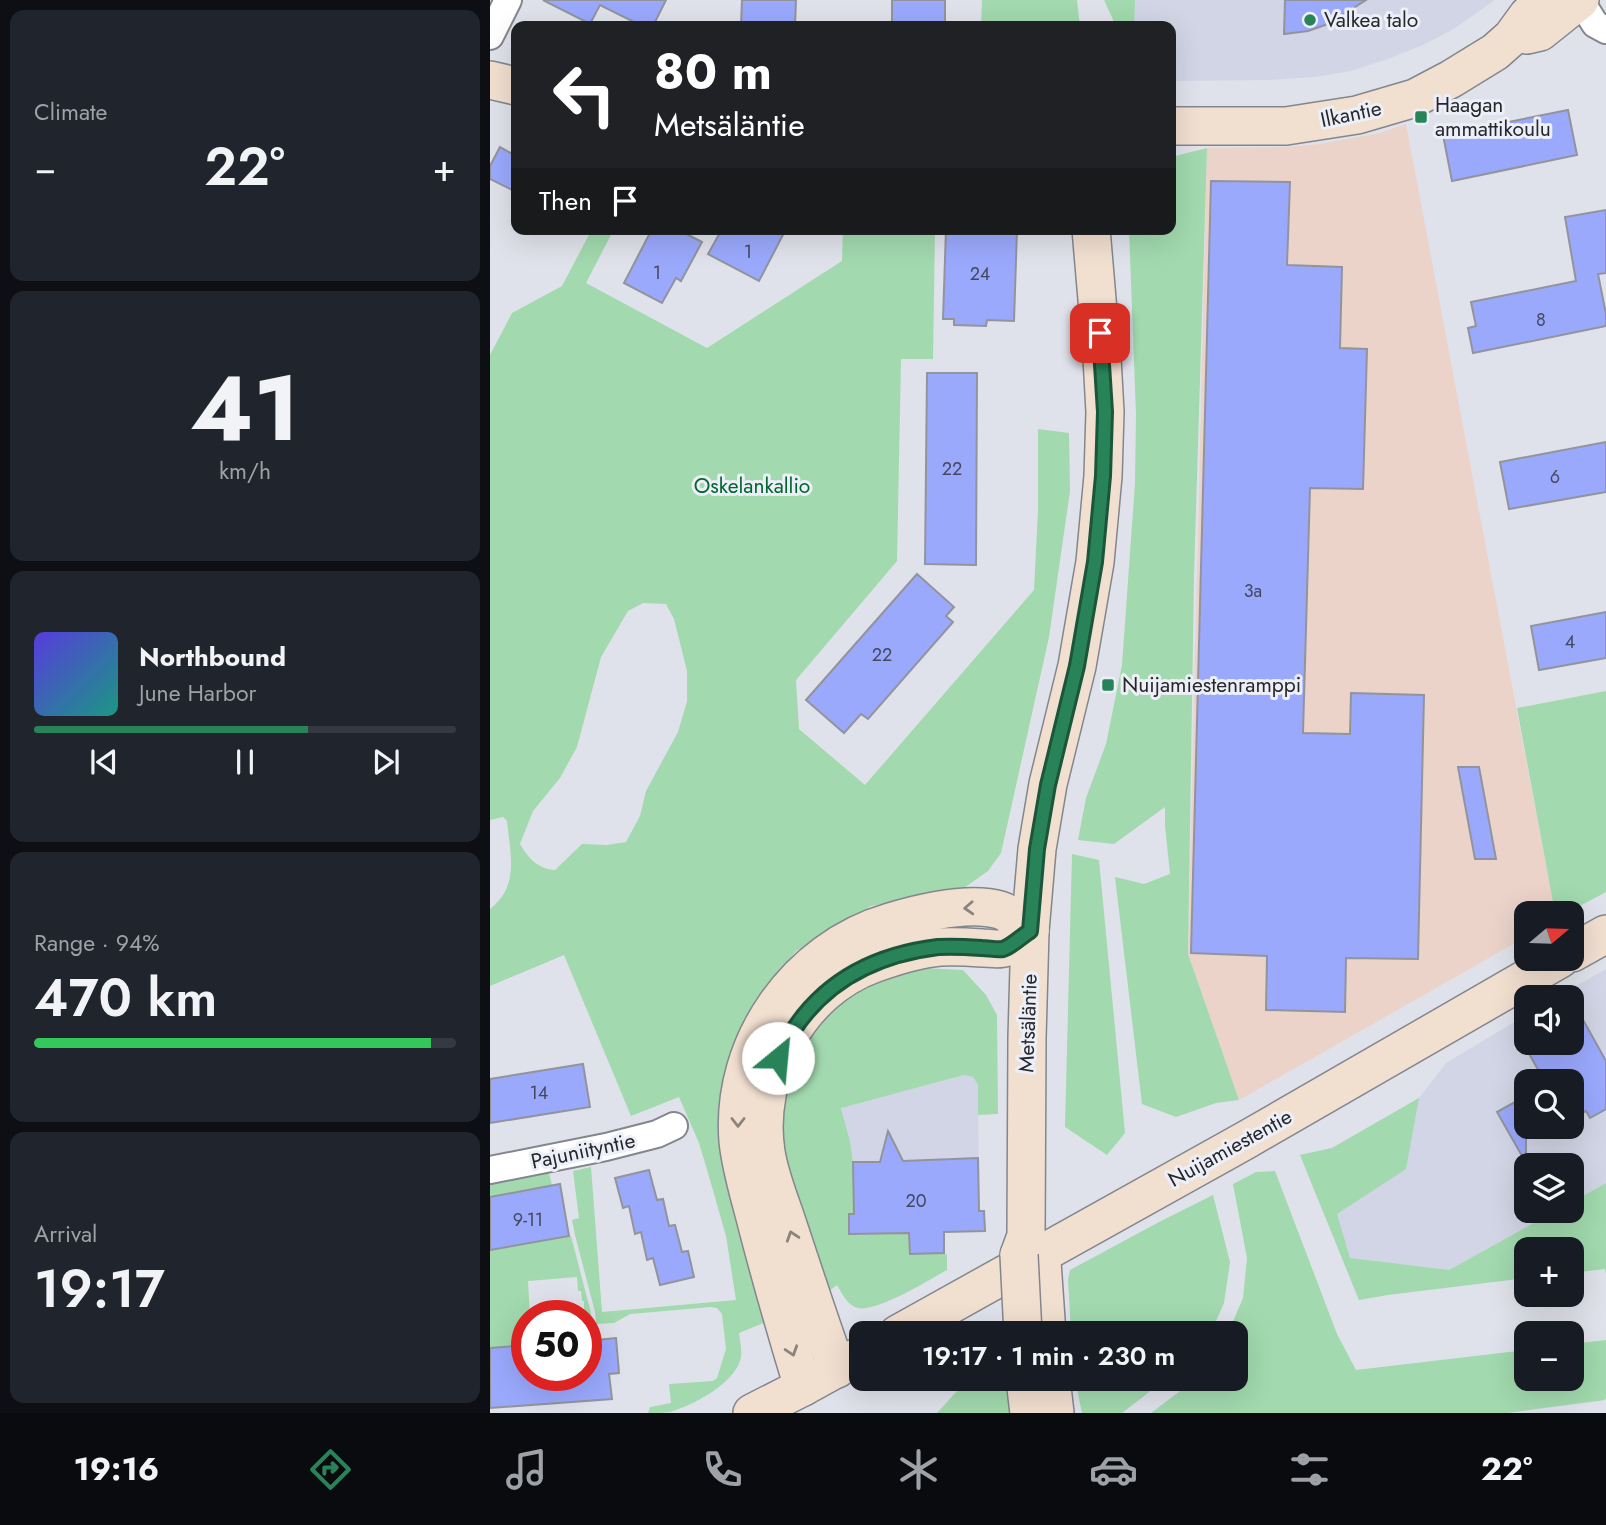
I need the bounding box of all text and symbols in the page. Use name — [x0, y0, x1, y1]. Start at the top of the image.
place label: Valkea talo — [1324, 5, 1418, 35]
marker: Valkea talo — [1302, 12, 1318, 28]
text: 80 m — [654, 37, 772, 107]
icon: left — [539, 49, 630, 140]
place label: Haagan ammattikoulu — [1435, 90, 1551, 144]
street label: Ilkantie — [1318, 93, 1384, 135]
text: Climate — [34, 95, 107, 129]
text: Metsäläntie — [654, 102, 805, 148]
marker: Haagan ammattikoulu — [1413, 109, 1429, 125]
text: 22° — [204, 129, 285, 205]
text: − — [34, 140, 56, 195]
text: + — [433, 140, 456, 195]
text: Then — [539, 182, 592, 220]
icon: arrive — [606, 182, 644, 220]
house number: 1 — [744, 239, 752, 265]
house number: 1 — [653, 260, 661, 286]
house number: 24 — [970, 261, 990, 287]
pin — [1070, 303, 1130, 363]
house number: 8 — [1536, 307, 1546, 333]
icon: arrive — [1081, 314, 1119, 352]
text: 41 — [190, 343, 300, 474]
text: km/h — [219, 454, 271, 488]
house number: 22 — [942, 456, 962, 482]
house number: 6 — [1550, 464, 1560, 490]
park label: Oskelankallio — [694, 471, 810, 501]
house number: 3a — [1244, 578, 1262, 604]
house number: 4 — [1565, 629, 1575, 655]
text: Northbound — [139, 638, 286, 676]
house number: 22 — [872, 642, 892, 668]
place label: Nuijamiestenramppi — [1122, 670, 1301, 700]
text: June Harbor — [139, 676, 256, 710]
marker: Nuijamiestenramppi — [1100, 677, 1116, 693]
icon: previous — [85, 743, 123, 781]
icon: pause — [226, 743, 264, 781]
icon: next — [367, 743, 405, 781]
one-way arrow — [963, 900, 974, 915]
north arrow — [1514, 901, 1584, 971]
map controls — [1514, 901, 1584, 1391]
text: Range · 94% — [34, 926, 160, 960]
text: 470 km — [34, 960, 217, 1036]
street label: Metsäläntie — [1011, 973, 1045, 1073]
button: sound — [1514, 985, 1584, 1055]
position arrow — [741, 1021, 815, 1095]
button: search — [1514, 1069, 1584, 1139]
house number: 14 — [530, 1080, 548, 1106]
street label: Nuijamiestentie — [1163, 1101, 1298, 1194]
one-way arrow — [730, 1118, 746, 1128]
street label: Pajuniityntie — [528, 1125, 638, 1177]
button: layers — [1514, 1153, 1584, 1223]
house number: 20 — [905, 1188, 927, 1214]
house number: 9-11 — [513, 1207, 543, 1233]
text: Arrival — [34, 1217, 97, 1251]
one-way arrow — [786, 1231, 800, 1243]
button: + — [1514, 1237, 1584, 1307]
text: 19:17 — [34, 1251, 165, 1327]
speed limit sign: 50 — [511, 1300, 602, 1391]
button: − — [1514, 1321, 1584, 1391]
text: 19:17 · 1 min · 230 m — [922, 1337, 1175, 1375]
one-way arrow — [784, 1344, 798, 1357]
icon: directions — [306, 1445, 355, 1494]
icon: music — [502, 1445, 551, 1494]
icon: phone — [698, 1445, 747, 1494]
icon: climate — [894, 1445, 943, 1494]
icon: car — [1089, 1445, 1138, 1494]
icon: filters — [1285, 1445, 1334, 1494]
text: 19:16 — [73, 1446, 159, 1492]
text: 22° — [1481, 1446, 1533, 1492]

